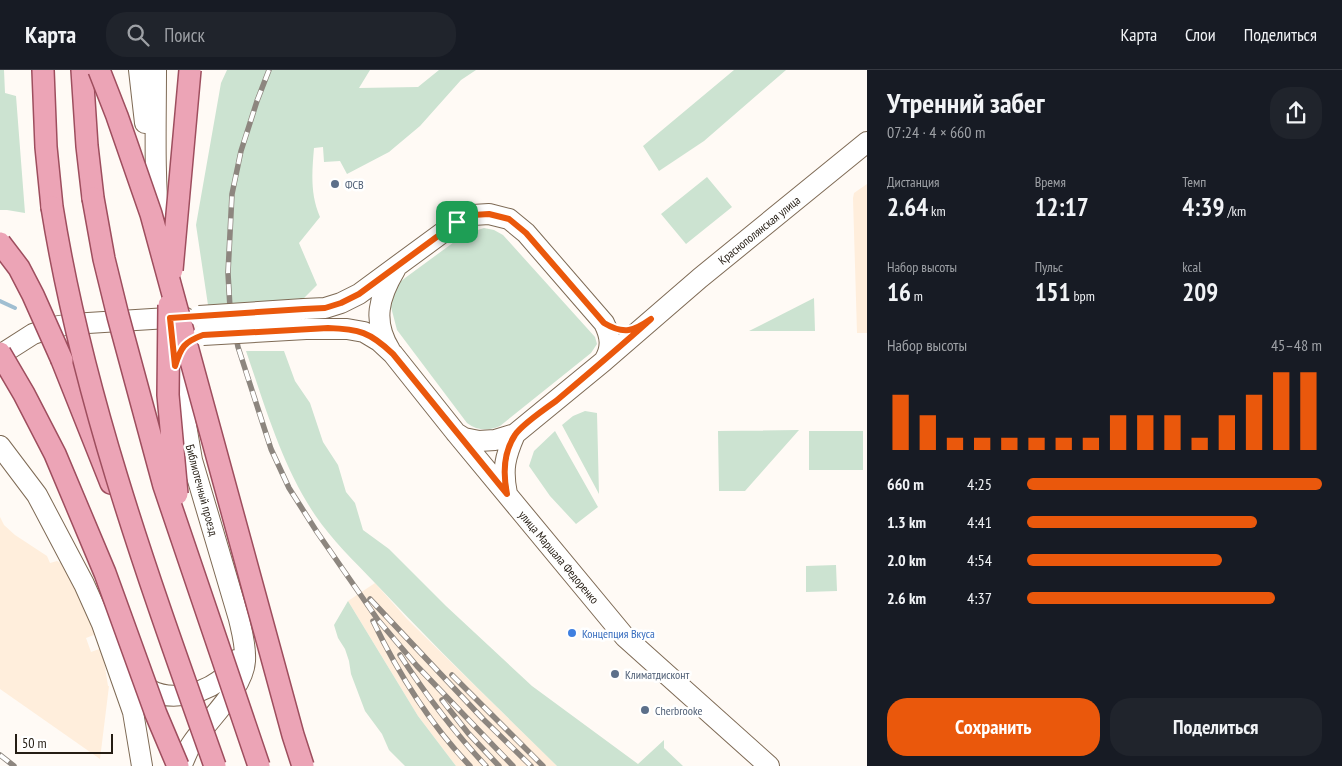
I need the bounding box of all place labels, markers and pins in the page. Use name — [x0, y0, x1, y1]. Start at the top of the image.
place label: ФСВ — [345, 177, 364, 192]
marker: ФСВ — [329, 178, 341, 190]
pin — [436, 201, 478, 243]
place label: Концепция Вкуса — [582, 626, 655, 641]
marker: Концепция Вкуса — [566, 627, 578, 639]
place label: Климатдисконт — [625, 667, 689, 682]
marker: Климатдисконт — [609, 668, 621, 680]
place label: Cherbrooke — [655, 703, 702, 718]
marker: Cherbrooke — [639, 704, 651, 716]

